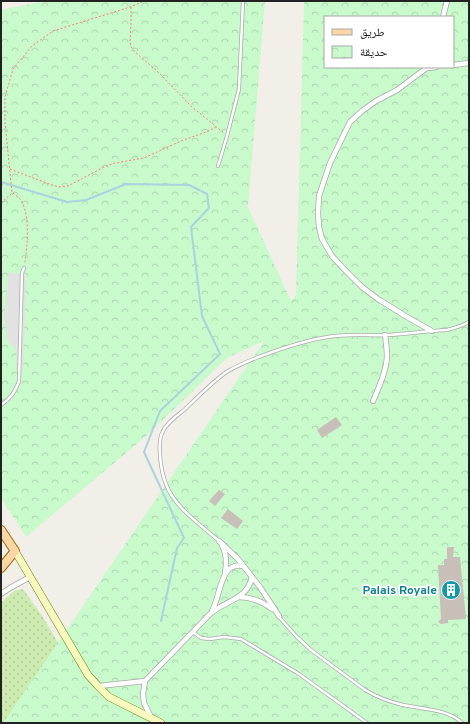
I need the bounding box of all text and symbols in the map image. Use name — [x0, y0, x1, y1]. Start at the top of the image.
legend — [324, 16, 454, 68]
text: طريق — [360, 25, 385, 41]
text: حديقة — [360, 45, 388, 61]
building icon: Palais Royale — [440, 579, 462, 601]
place label: Palais Royale — [363, 583, 437, 599]

